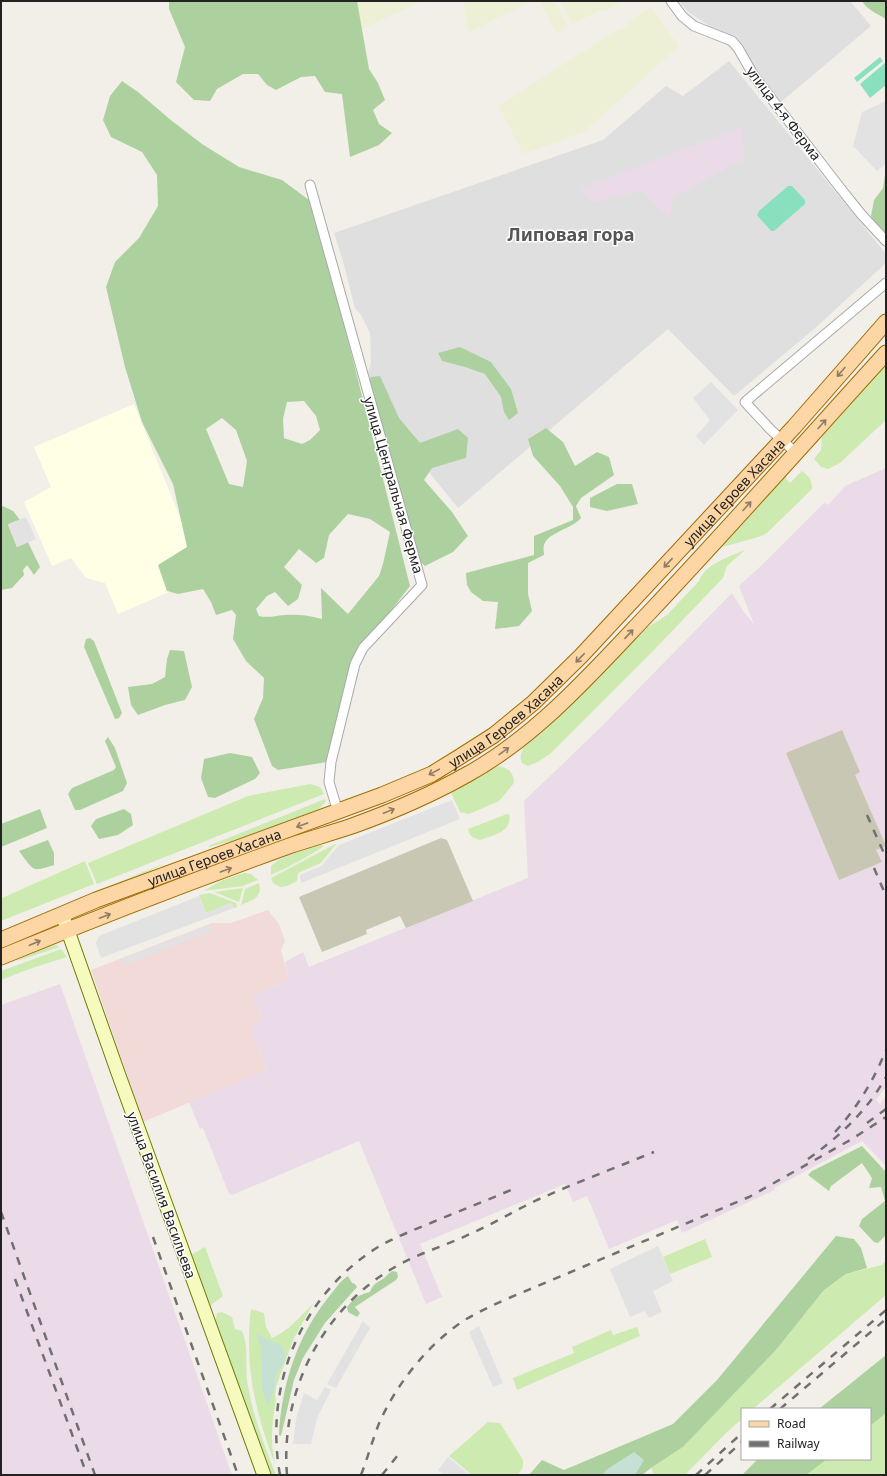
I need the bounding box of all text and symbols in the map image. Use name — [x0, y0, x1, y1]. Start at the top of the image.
street label: улица 4-я Ферма — [742, 62, 826, 164]
district label: Липовая гора — [508, 222, 634, 246]
one-way arrow — [836, 367, 846, 377]
street label: улица Центральная Ферма — [360, 394, 428, 576]
one-way arrow — [818, 419, 827, 429]
street label: улица Героев Хасана — [679, 434, 789, 550]
one-way arrow — [742, 502, 751, 512]
one-way arrow — [664, 557, 673, 567]
one-way arrow — [625, 629, 634, 639]
one-way arrow — [575, 653, 584, 663]
street label: улица Героев Хасана — [445, 670, 567, 771]
one-way arrow — [498, 747, 509, 755]
one-way arrow — [428, 769, 440, 776]
one-way arrow — [382, 806, 394, 814]
one-way arrow — [296, 822, 308, 830]
street label: улица Героев Хасана — [145, 823, 284, 890]
one-way arrow — [220, 865, 232, 873]
one-way arrow — [98, 911, 110, 919]
one-way arrow — [28, 939, 40, 947]
street label: улица Василия Васильева — [123, 1109, 201, 1281]
legend — [741, 1408, 871, 1460]
text: Road — [777, 1415, 806, 1432]
text: Railway — [777, 1435, 821, 1452]

